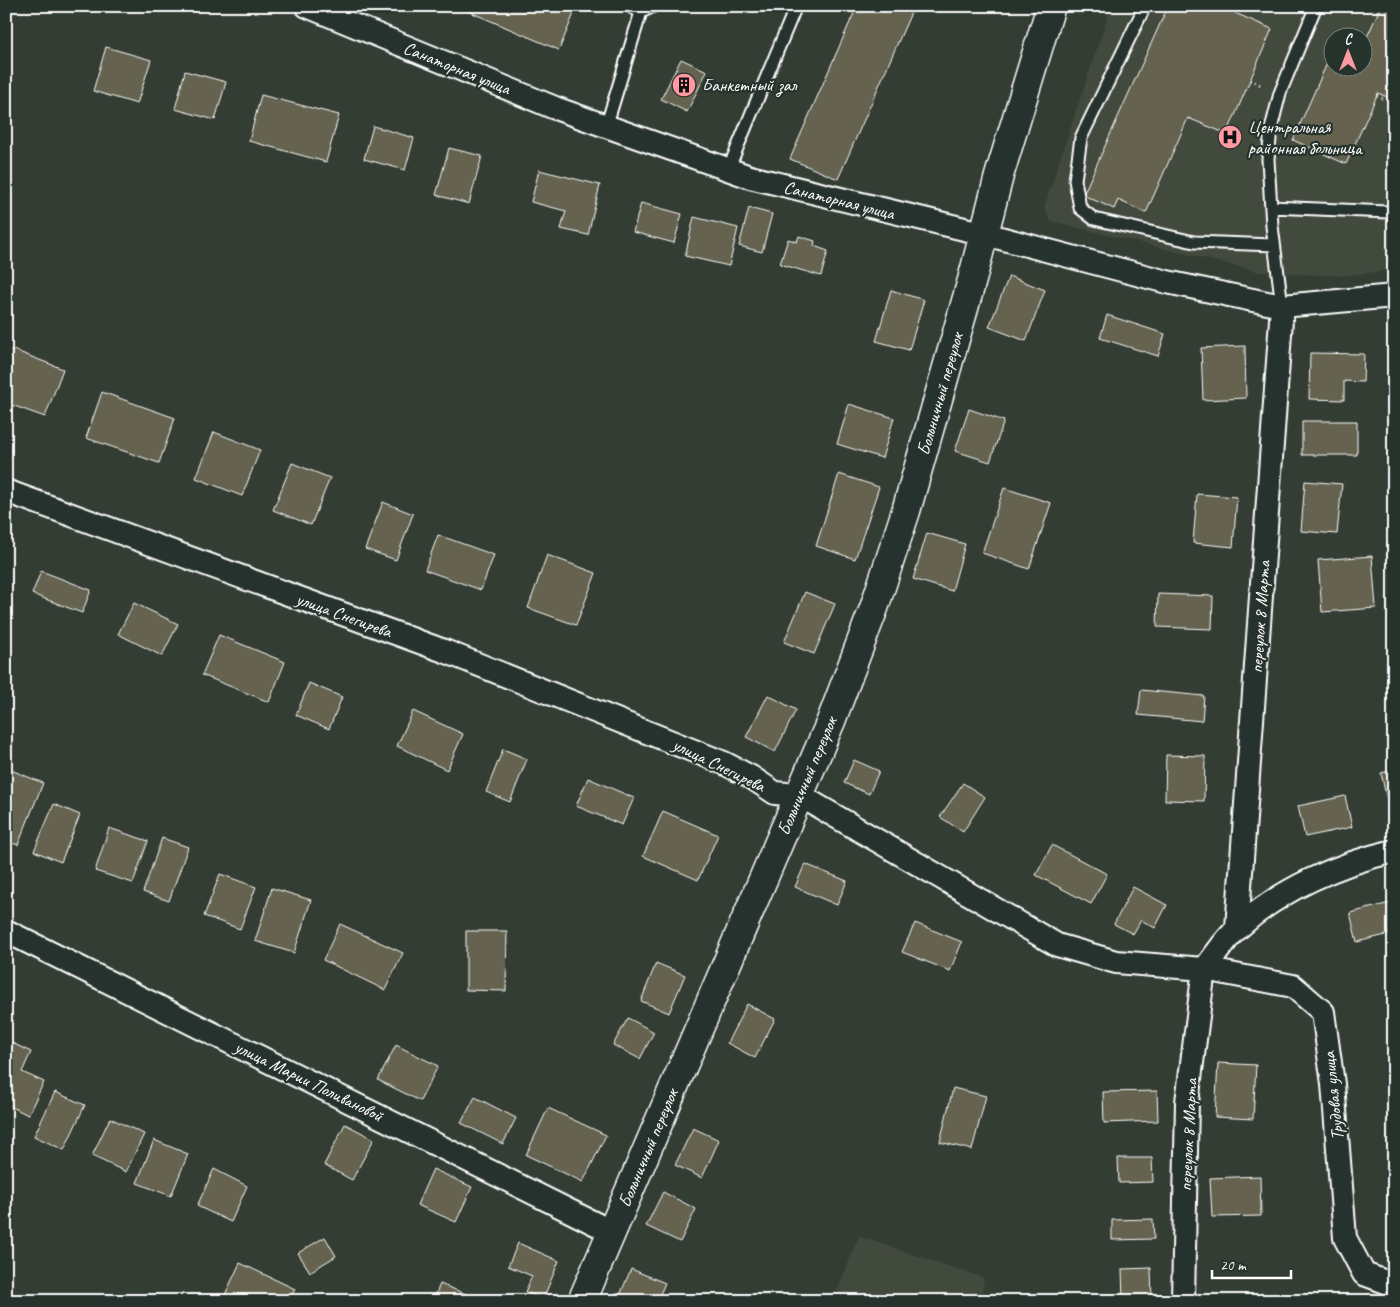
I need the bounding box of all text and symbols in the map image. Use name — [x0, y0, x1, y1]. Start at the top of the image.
north arrow — [1322, 28, 1372, 78]
text: С — [1345, 31, 1354, 48]
street label: Санаторная улица — [400, 37, 515, 100]
building icon: Банкетный зал — [671, 72, 697, 98]
place label: Банкетный зал — [702, 74, 798, 97]
place label: Центральная районная больница — [1248, 116, 1363, 159]
hospital icon: Центральная районная больница — [1217, 124, 1243, 150]
street label: Санаторная улица — [781, 176, 898, 225]
street label: Больничный переулок — [912, 328, 969, 458]
street label: переулок 8 Марта — [1245, 558, 1275, 674]
street label: улица Снегирева — [292, 587, 396, 643]
street label: Больничный переулок — [772, 711, 843, 838]
street label: улица Снегирева — [668, 733, 770, 797]
street label: улица Марии Поливановой — [230, 1035, 388, 1127]
street label: Трудовая улица — [1317, 1050, 1349, 1141]
street label: переулок 8 Марта — [1174, 1076, 1202, 1192]
street label: Больничный переулок — [613, 1083, 684, 1210]
scale bar — [1212, 1247, 1291, 1279]
text: 20 m — [1220, 1256, 1247, 1275]

